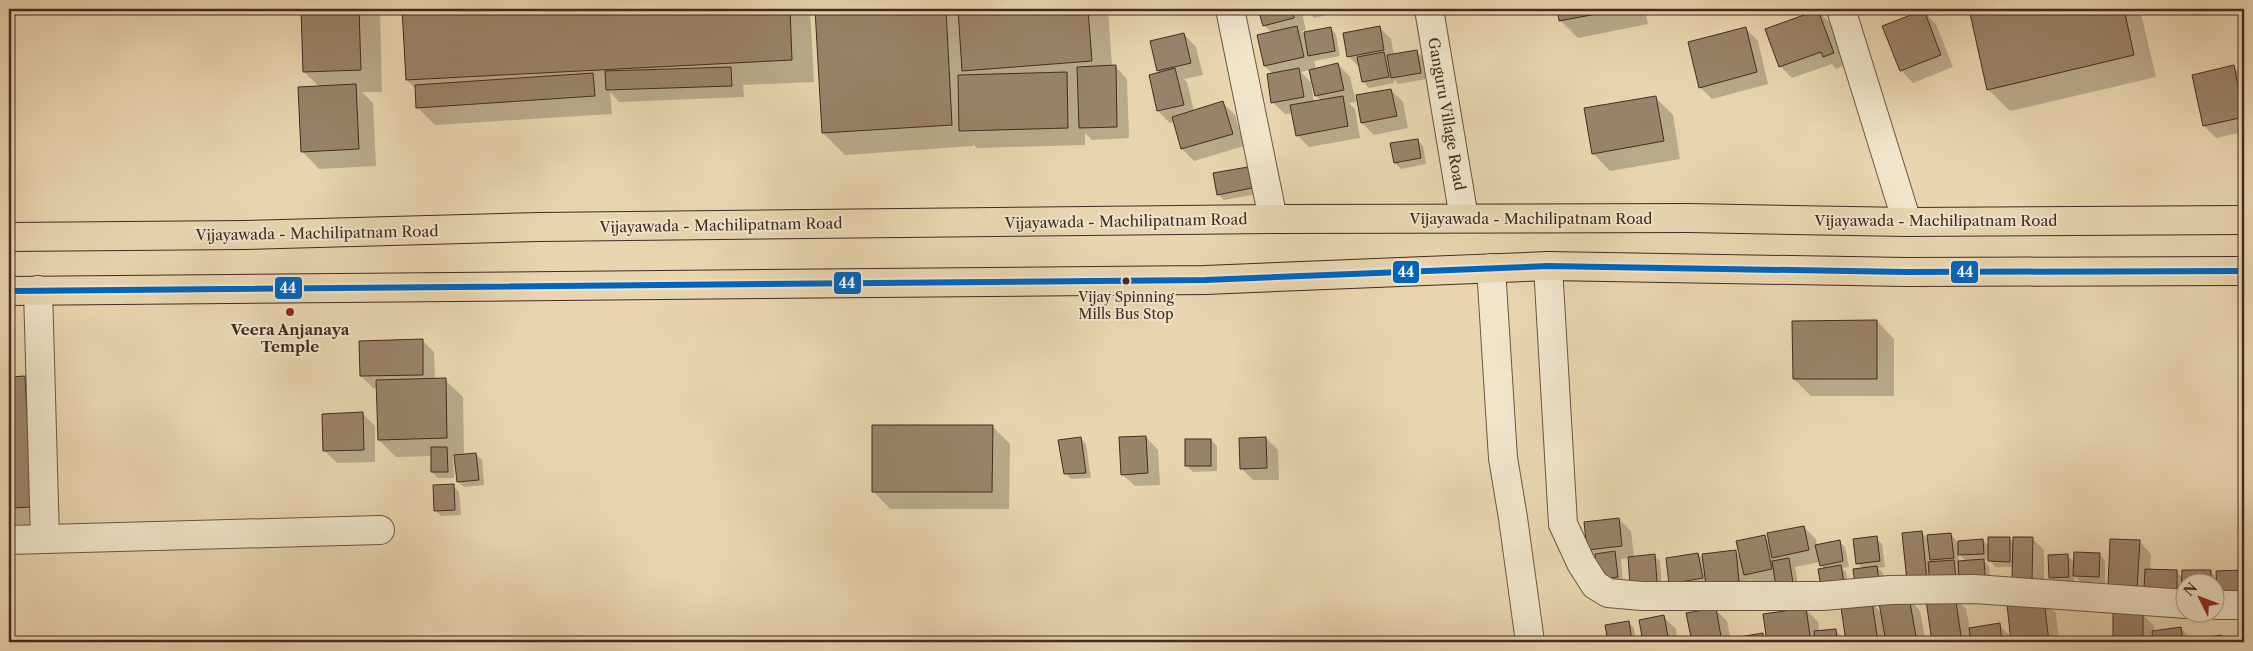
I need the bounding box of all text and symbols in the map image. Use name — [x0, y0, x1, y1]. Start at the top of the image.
street label: Ganguru Village Road — [1424, 36, 1470, 192]
street label: Vijayawada - Machilipatnam Road — [1003, 209, 1248, 233]
street label: Vijayawada - Machilipatnam Road — [1409, 209, 1652, 228]
street label: Vijayawada - Machilipatnam Road — [1814, 211, 2057, 230]
street label: Vijayawada - Machilipatnam Road — [598, 213, 843, 237]
street label: Vijayawada - Machilipatnam Road — [194, 221, 439, 245]
line badge: 44 — [1392, 260, 1420, 284]
line badge: 44 — [1950, 260, 1979, 284]
text: 44 — [1398, 263, 1414, 281]
text: 44 — [1957, 263, 1973, 281]
line badge: 44 — [833, 271, 862, 295]
text: 44 — [839, 274, 855, 292]
line badge: 44 — [274, 276, 303, 300]
marker: Vijay Spinning Mills Bus Stop — [1121, 276, 1131, 286]
text: 44 — [280, 279, 296, 297]
place label: Vijay Spinning Mills Bus Stop — [1077, 288, 1174, 323]
marker: Veera Anjanaya Temple — [284, 306, 296, 318]
place label: Veera Anjanaya Temple — [230, 320, 350, 356]
north arrow — [2176, 574, 2226, 624]
text: N — [2180, 579, 2201, 600]

